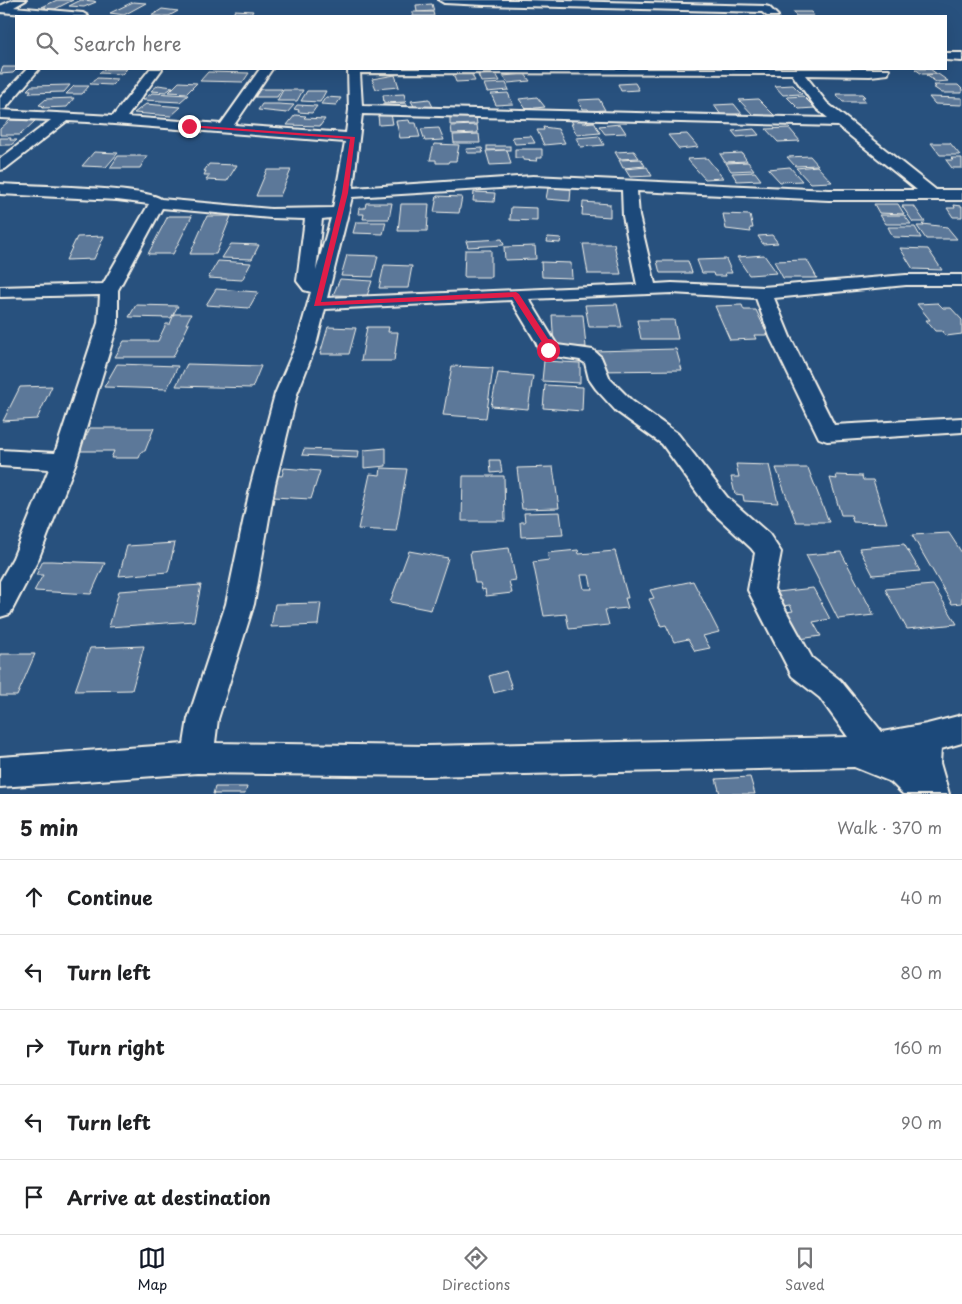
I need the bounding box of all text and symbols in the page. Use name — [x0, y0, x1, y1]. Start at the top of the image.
search box — [15, 15, 947, 70]
icon: search — [33, 29, 61, 57]
text: Search here — [73, 29, 182, 57]
route end — [178, 115, 201, 138]
route start — [537, 339, 560, 362]
text: 5 min — [20, 811, 78, 843]
text: Walk · 370 m — [837, 815, 942, 839]
icon: ahead — [20, 883, 48, 911]
text: Continue — [67, 883, 153, 911]
text: 40 m — [900, 885, 942, 909]
icon: left — [20, 958, 48, 986]
text: Turn left — [67, 958, 151, 986]
text: 80 m — [900, 960, 942, 984]
icon: right — [20, 1033, 48, 1061]
text: Turn right — [67, 1033, 165, 1061]
text: 160 m — [894, 1035, 942, 1059]
icon: left — [20, 1108, 48, 1136]
text: Turn left — [67, 1108, 151, 1136]
text: 90 m — [901, 1110, 942, 1134]
icon: arrive — [20, 1183, 48, 1211]
text: Arrive at destination — [67, 1183, 271, 1211]
tab: Map — [137, 1244, 167, 1295]
tab: Directions — [442, 1244, 510, 1295]
tab: Saved — [785, 1244, 825, 1295]

